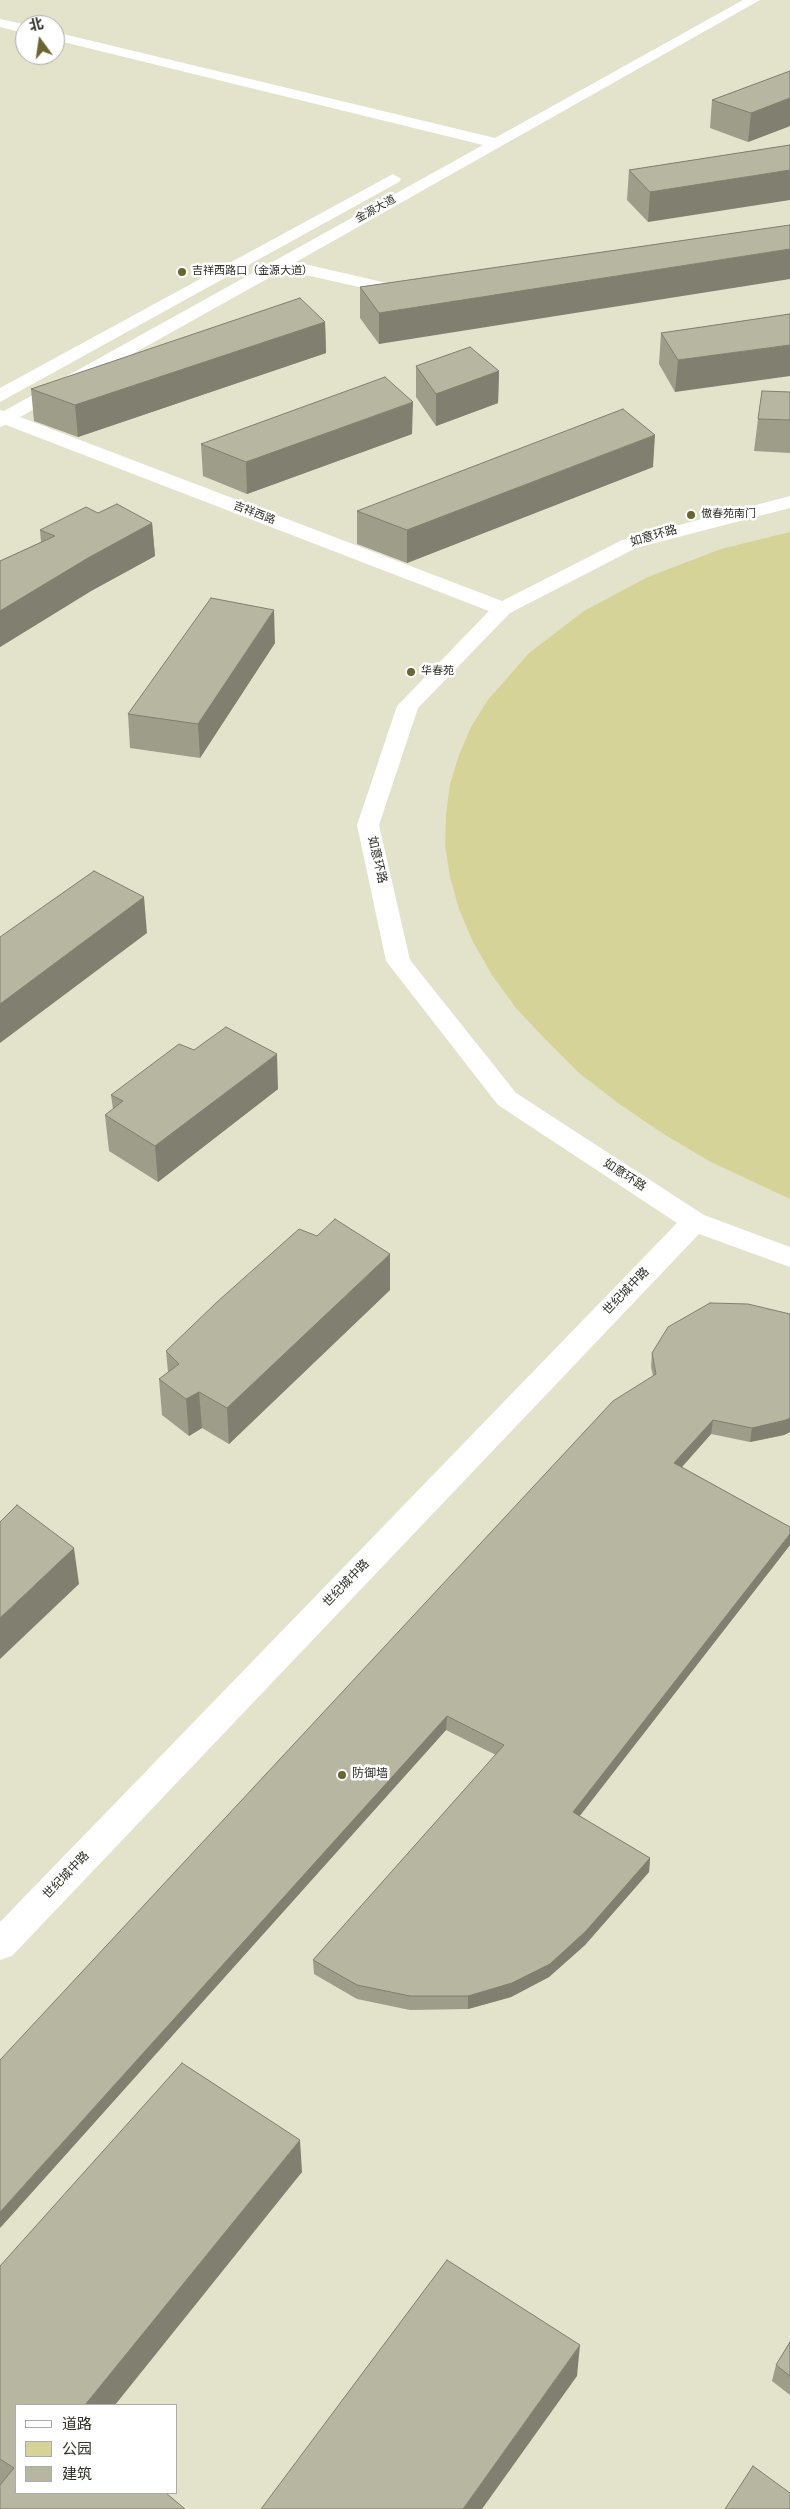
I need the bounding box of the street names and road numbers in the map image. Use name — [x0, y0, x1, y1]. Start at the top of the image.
street label: 金源大道 — [354, 194, 398, 226]
street label: 吉祥西路 — [231, 500, 277, 528]
street label: 如意环路 — [629, 523, 679, 551]
street label: 如意环路 — [364, 835, 388, 885]
street label: 如意环路 — [600, 1157, 648, 1195]
street label: 世纪城中路 — [601, 1265, 653, 1319]
street label: 世纪城中路 — [321, 1557, 373, 1611]
street label: 世纪城中路 — [41, 1849, 93, 1903]

